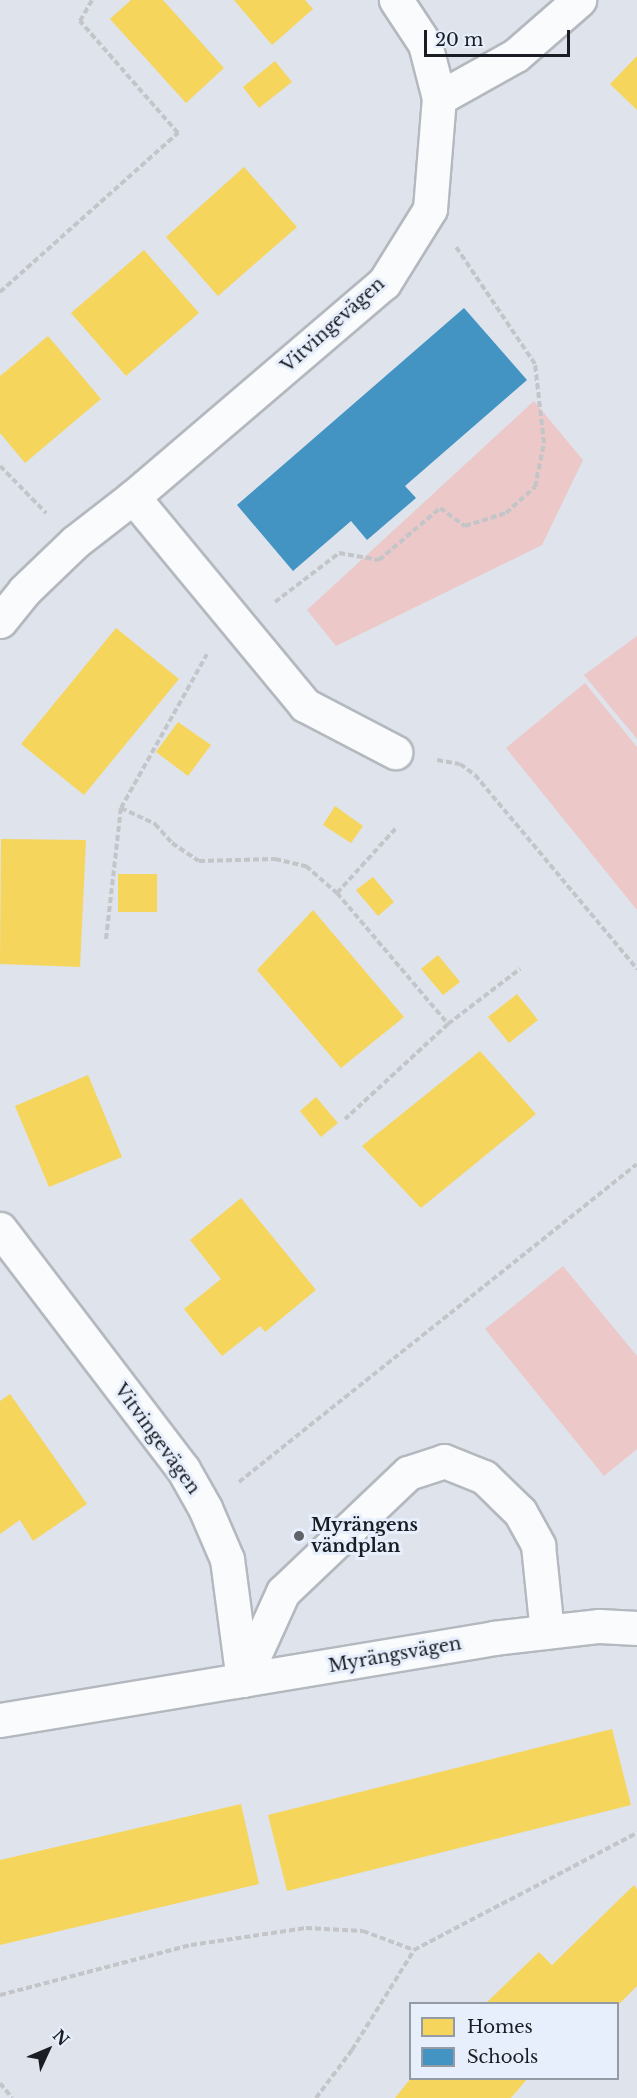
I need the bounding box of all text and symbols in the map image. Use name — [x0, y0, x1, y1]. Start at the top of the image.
scale bar — [427, 18, 572, 56]
text: 20 m — [435, 29, 483, 51]
street label: Vitvingevägen — [277, 273, 389, 377]
street label: Vitvingevägen — [110, 1380, 204, 1498]
place label: Myrängens vändplan — [311, 1515, 418, 1558]
marker: Myrängens vändplan — [292, 1529, 306, 1543]
street label: Myrängsvägen — [327, 1633, 463, 1677]
legend — [409, 2002, 619, 2080]
text: Homes — [467, 2016, 533, 2038]
north arrow — [18, 2020, 78, 2080]
text: N — [49, 2025, 73, 2050]
text: Schools — [467, 2046, 538, 2068]

